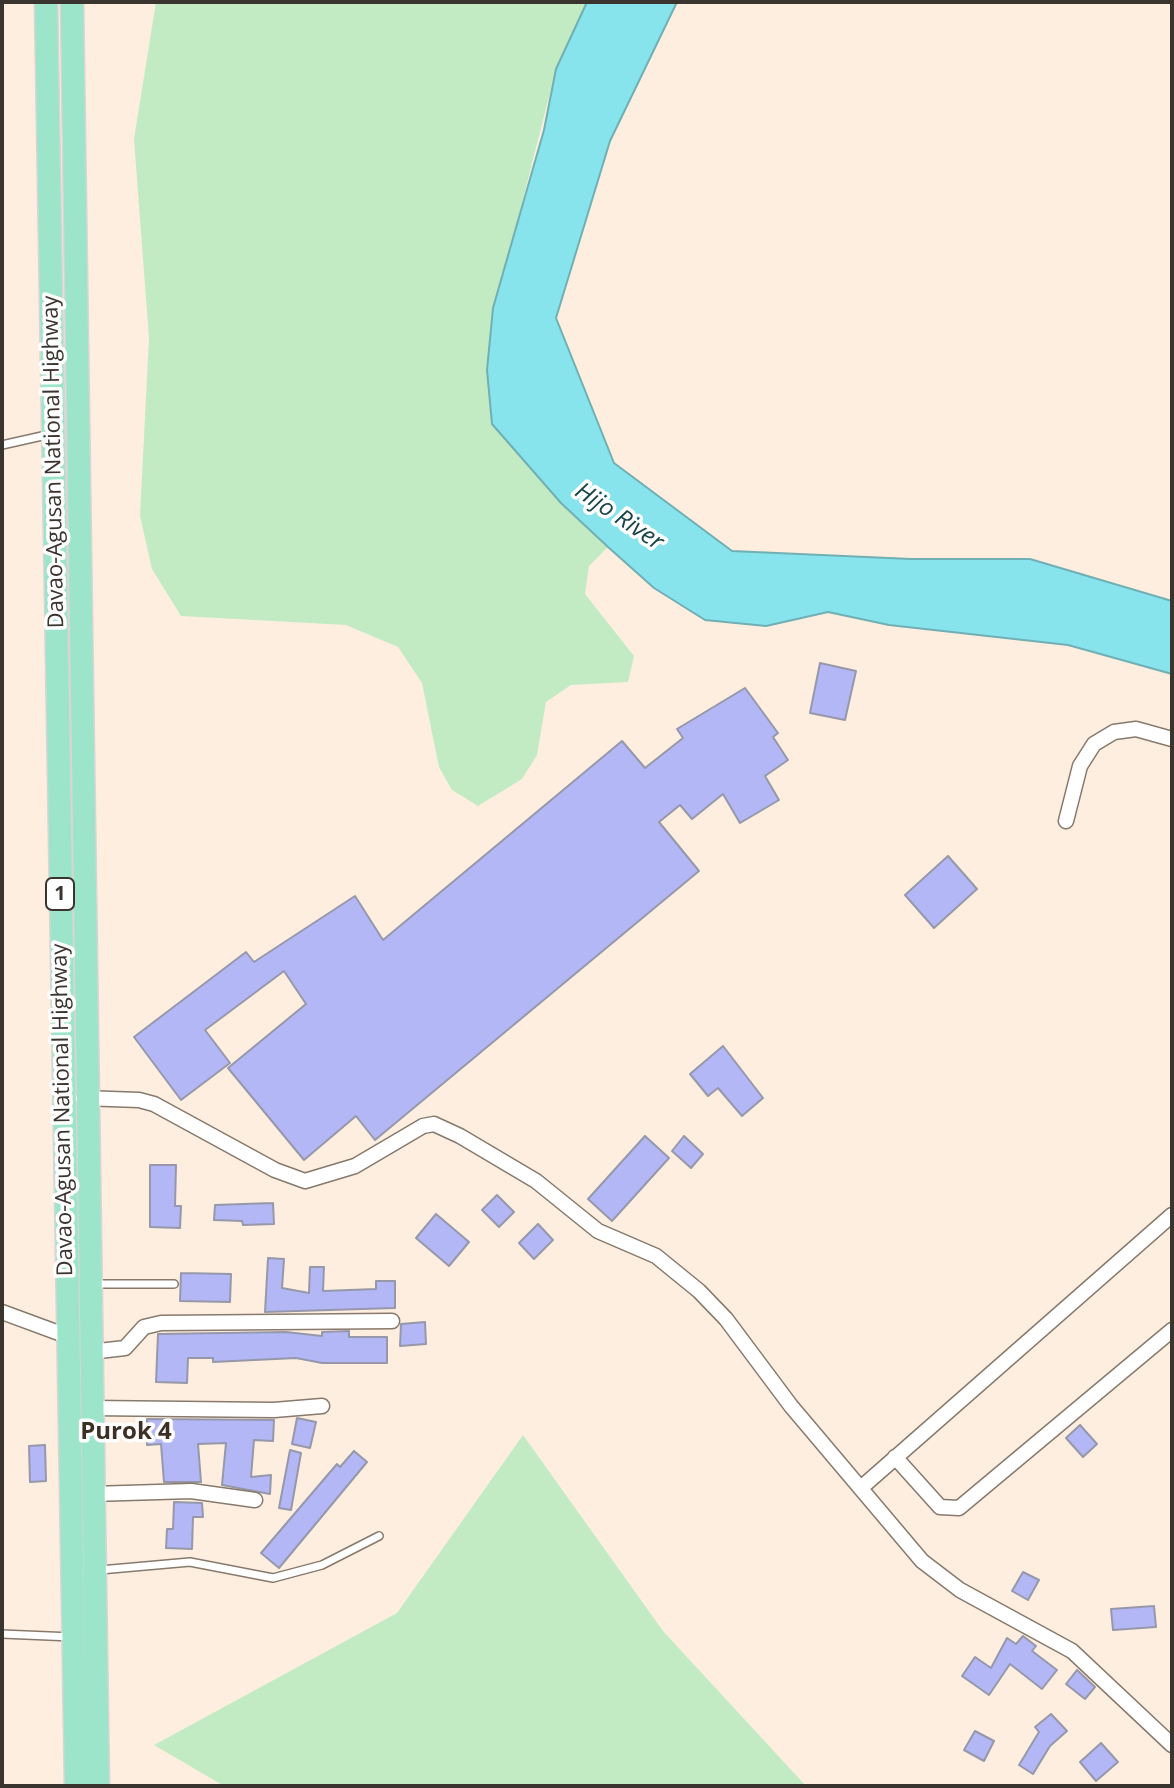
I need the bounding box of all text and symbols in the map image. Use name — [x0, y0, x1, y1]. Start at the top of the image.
street label: Davao-Agusan National Highway — [38, 295, 70, 629]
water label: Hijo River — [569, 477, 669, 557]
road number: 1 — [46, 878, 74, 910]
street label: Davao-Agusan National Highway — [47, 943, 79, 1277]
district label: Purok 4 — [80, 1418, 172, 1446]

